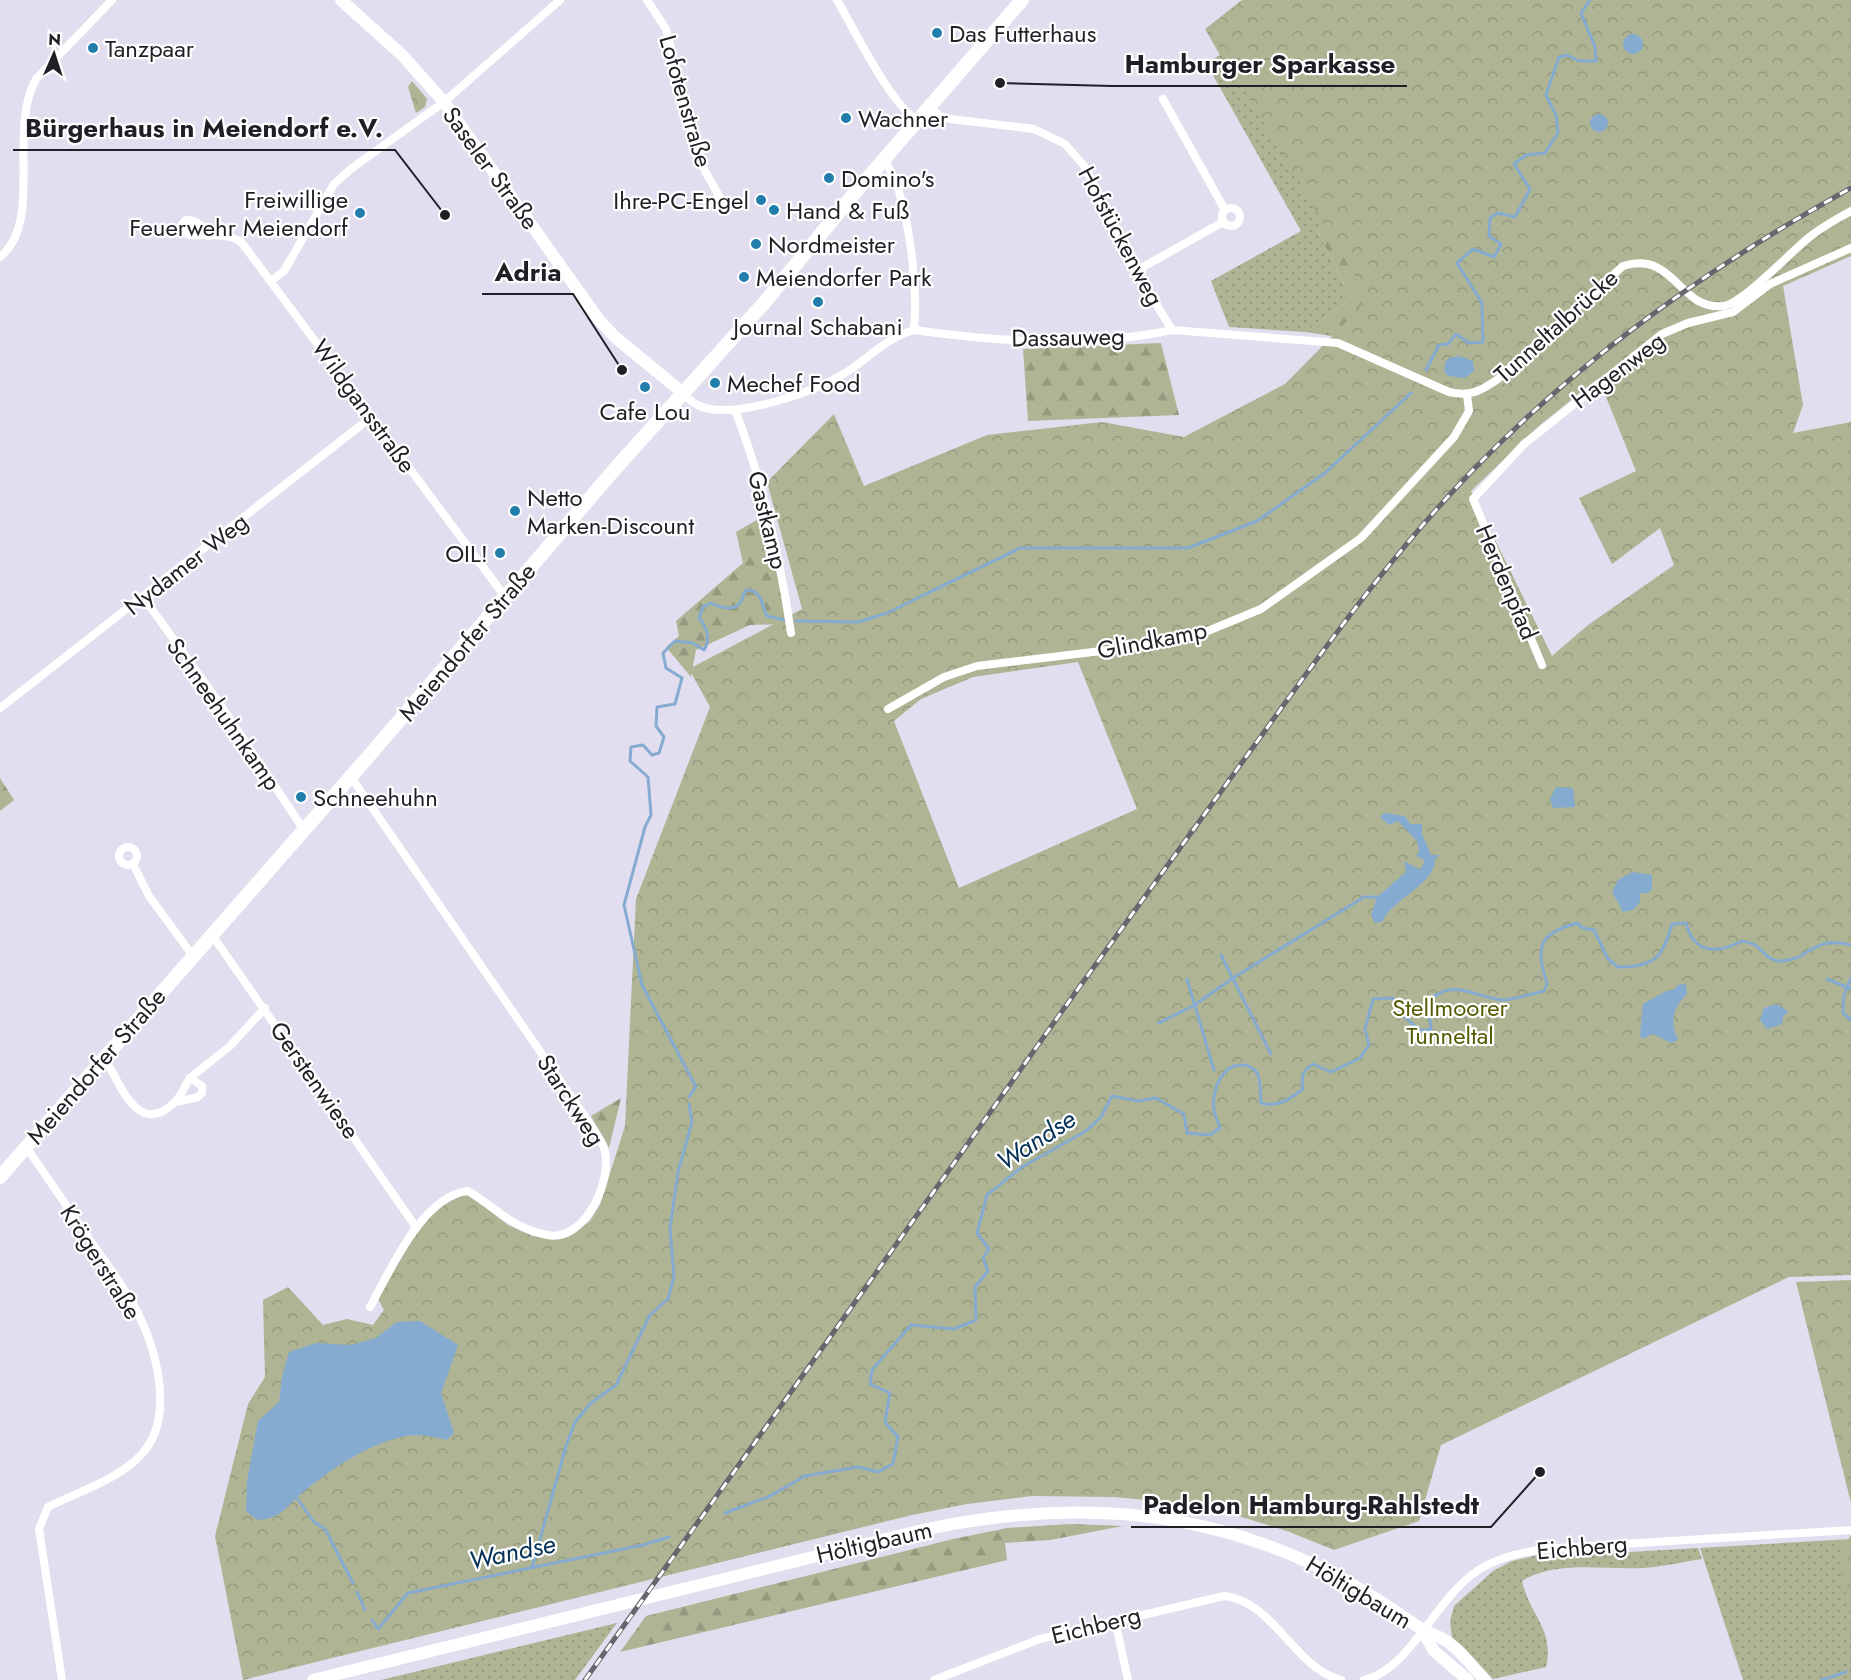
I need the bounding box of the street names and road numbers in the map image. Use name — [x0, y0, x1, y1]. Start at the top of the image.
street label: Lofotenstraße — [650, 31, 722, 171]
street label: Saseler Straße — [434, 99, 548, 237]
street label: Hofstückenweg — [1069, 160, 1173, 312]
street label: Tunneltalbrücke — [1486, 261, 1626, 391]
street label: Dassauweg — [1011, 319, 1125, 355]
street label: Hagenweg — [1564, 323, 1672, 417]
street label: Wildgansstraße — [303, 332, 425, 480]
street label: Gastkamp — [739, 467, 797, 573]
street label: Nydamer Weg — [117, 504, 255, 624]
street label: Herdenpfad — [1467, 519, 1547, 645]
street label: Meiendorfer Straße — [390, 555, 544, 729]
street label: Glindkamp — [1094, 612, 1210, 668]
street label: Schneehuhnkamp — [158, 630, 290, 798]
street label: Meiendorfer Straße — [18, 980, 174, 1152]
street label: Gerstenwiese — [262, 1014, 368, 1146]
street label: Starckweg — [528, 1047, 614, 1153]
street label: Krögerstraße — [52, 1198, 150, 1326]
street label: Höltigbaum — [813, 1512, 935, 1572]
street label: Eichberg — [1535, 1526, 1629, 1568]
street label: Höltigbaum — [1299, 1547, 1419, 1637]
street label: Eichberg — [1048, 1597, 1144, 1653]

